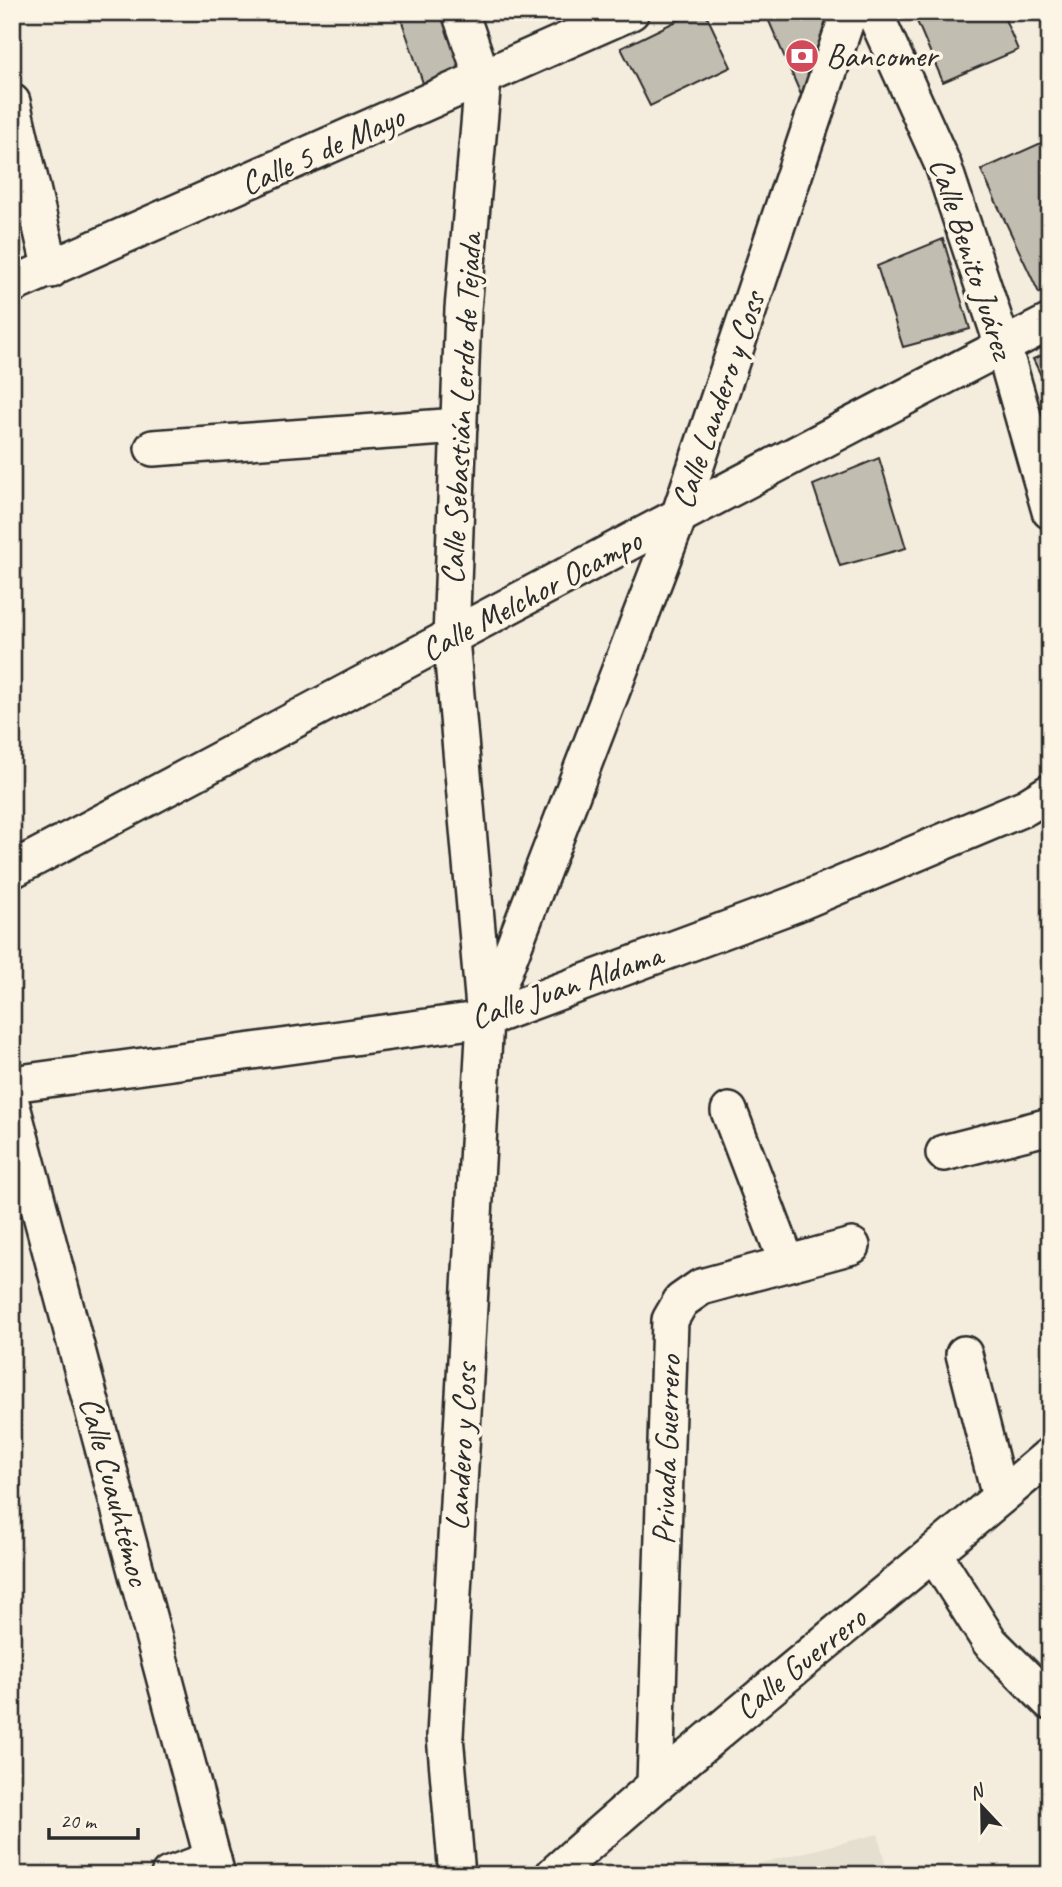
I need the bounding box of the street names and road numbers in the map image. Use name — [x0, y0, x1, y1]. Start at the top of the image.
street label: Calle 5 de Mayo — [234, 95, 411, 205]
street label: Calle Benito Juárez — [920, 152, 1025, 366]
street label: Calle Sebastián Lerdo de Tejada — [431, 230, 491, 586]
street label: Calle Landero y Coss — [661, 283, 776, 514]
street label: Calle Melchor Ocampo — [414, 519, 650, 671]
street label: Calle Juan Aldama — [465, 933, 670, 1038]
street label: Privada Guerrero — [642, 1352, 690, 1545]
street label: Landero y Coss — [436, 1360, 486, 1532]
street label: Calle Cuauhtémoc — [70, 1392, 161, 1591]
street label: Calle Guerrero — [726, 1596, 875, 1729]

